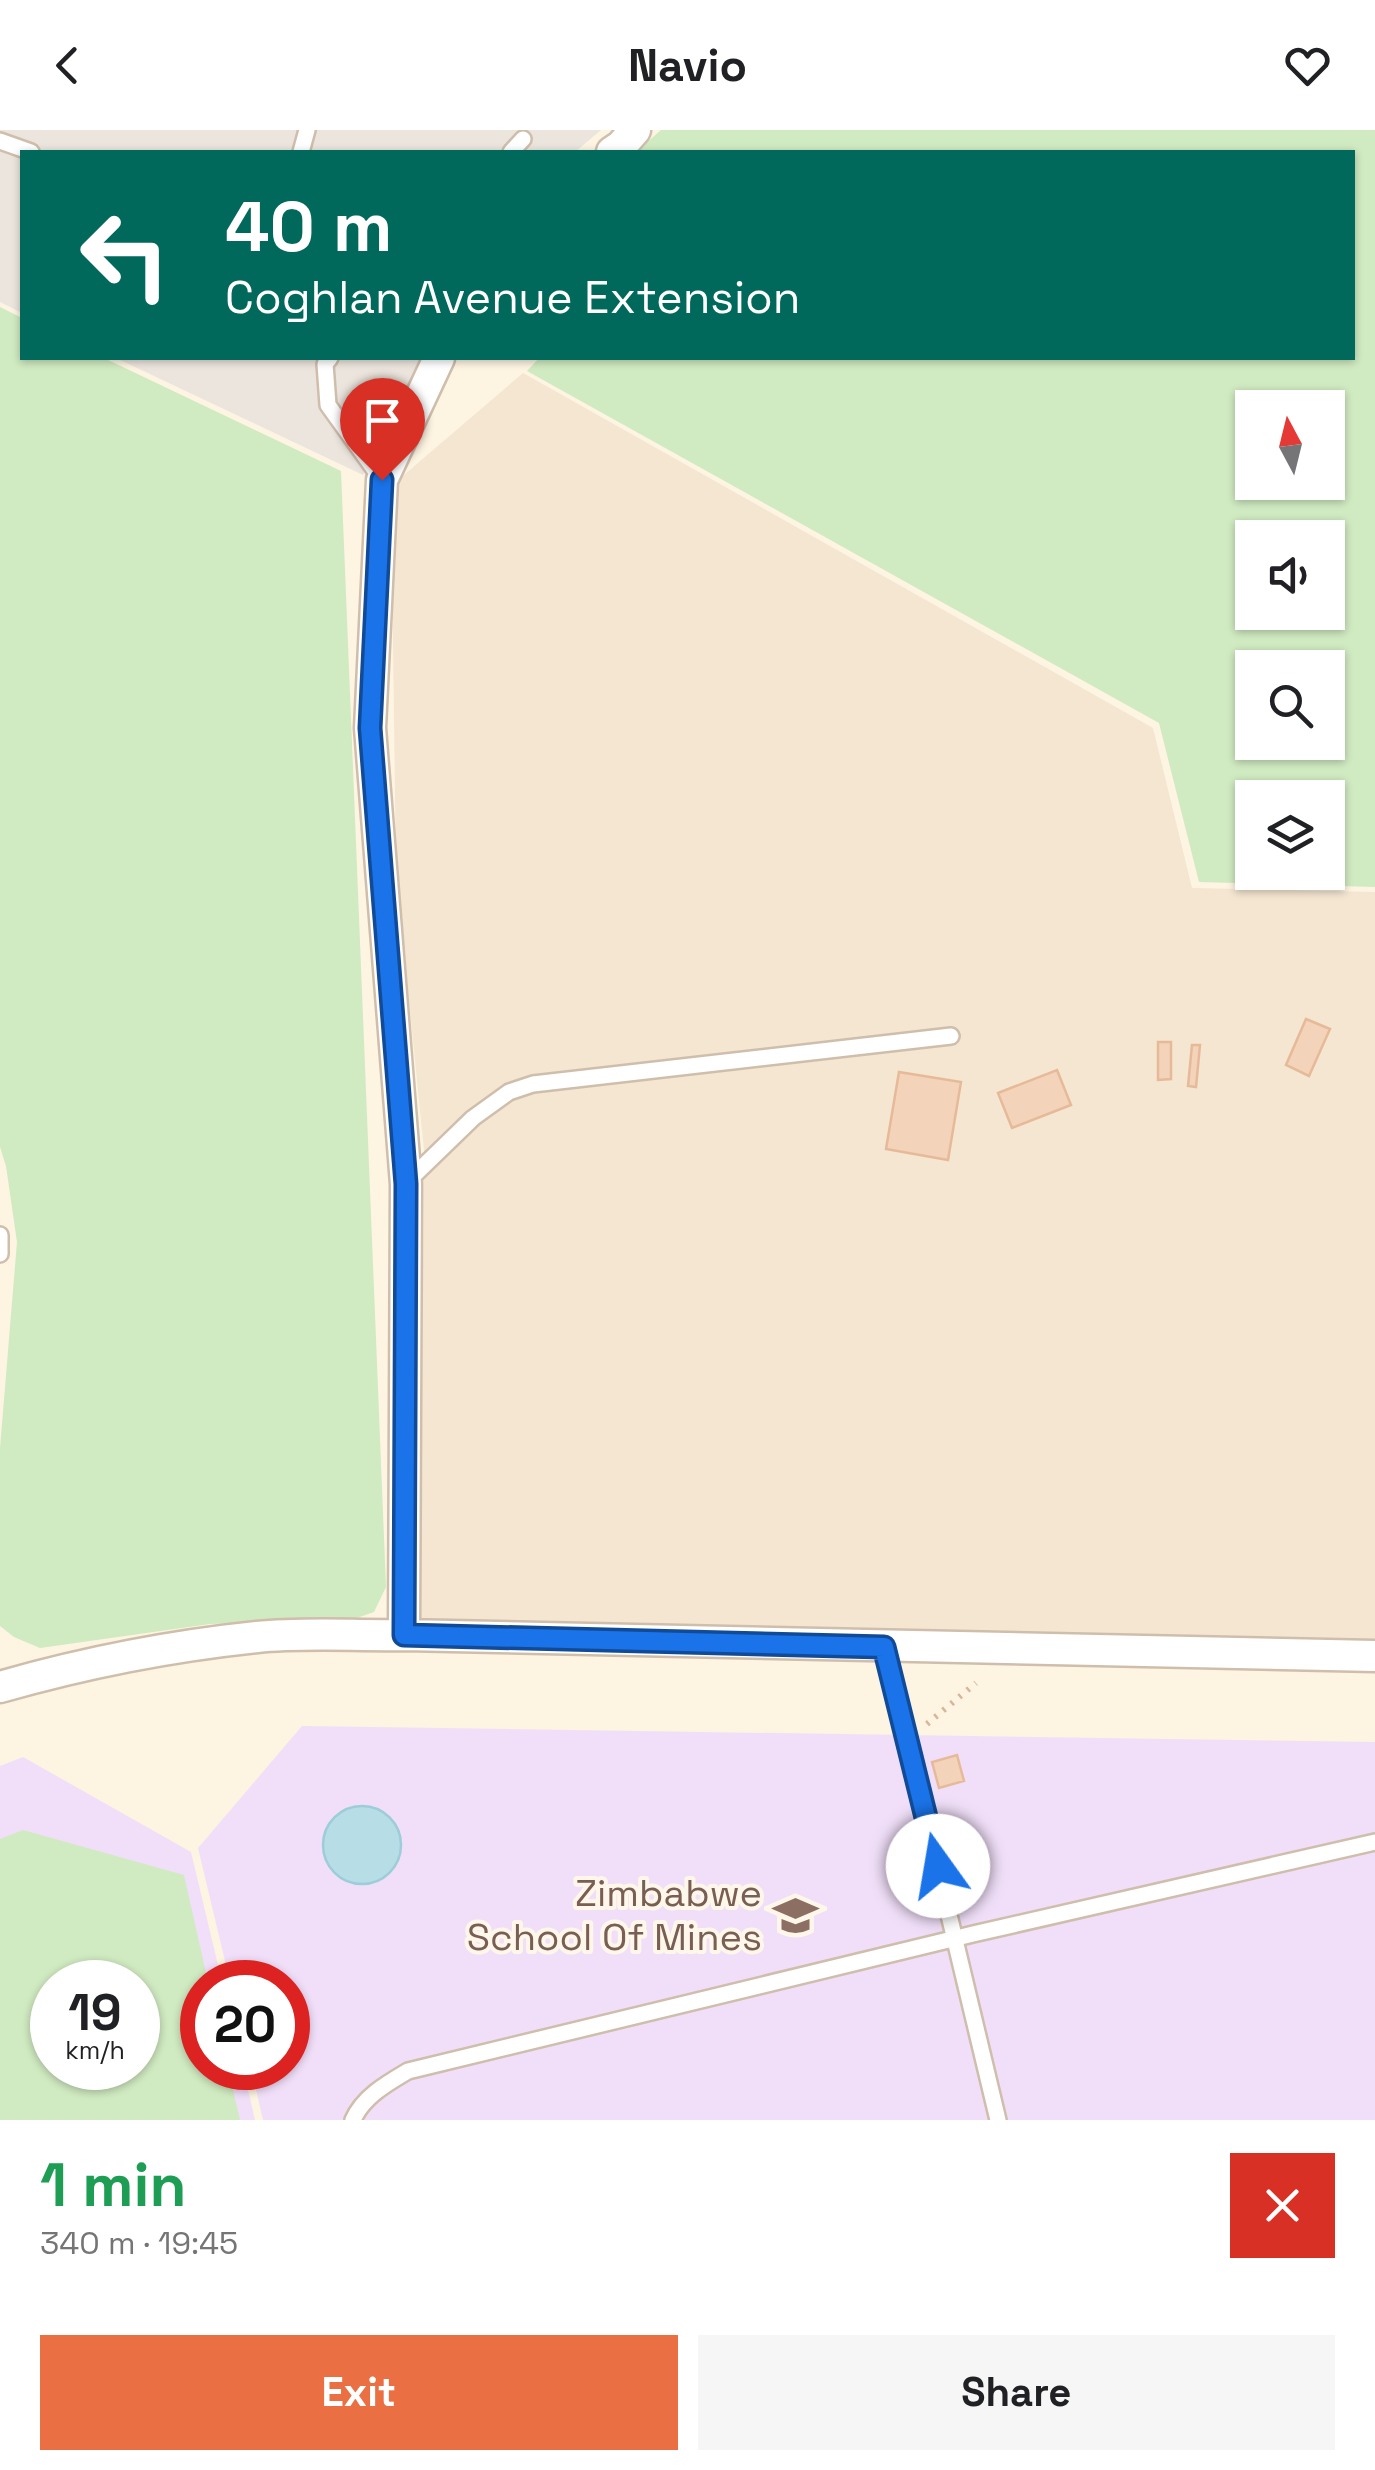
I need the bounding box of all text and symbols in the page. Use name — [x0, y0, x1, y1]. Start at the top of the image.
text: Navio — [628, 37, 747, 94]
icon: back — [40, 38, 95, 93]
icon: heart — [1280, 38, 1335, 93]
text: 40 m — [225, 182, 392, 271]
icon: left — [60, 190, 190, 320]
text: Coghlan Avenue Extension — [225, 269, 800, 326]
pin — [340, 378, 425, 481]
north arrow — [1235, 390, 1345, 500]
map controls — [1235, 390, 1345, 890]
icon: arrive — [355, 393, 410, 448]
button: sound — [1235, 520, 1345, 630]
button: search — [1235, 650, 1345, 760]
button: layers — [1235, 780, 1345, 890]
position arrow — [886, 1814, 990, 1918]
place label: Zimbabwe School Of Mines — [467, 1869, 762, 1961]
school or university icon: Zimbabwe School Of Mines — [771, 1891, 819, 1939]
speed limit sign: 20 — [180, 1960, 310, 2090]
text: 19 — [68, 1981, 122, 2045]
text: km/h — [65, 2034, 125, 2066]
text: 1 min — [40, 2147, 187, 2224]
button: close — [1230, 2153, 1335, 2258]
text: 340 m · 19:45 — [40, 2223, 238, 2263]
button: Exit — [40, 2335, 678, 2450]
button: Share — [698, 2335, 1335, 2450]

